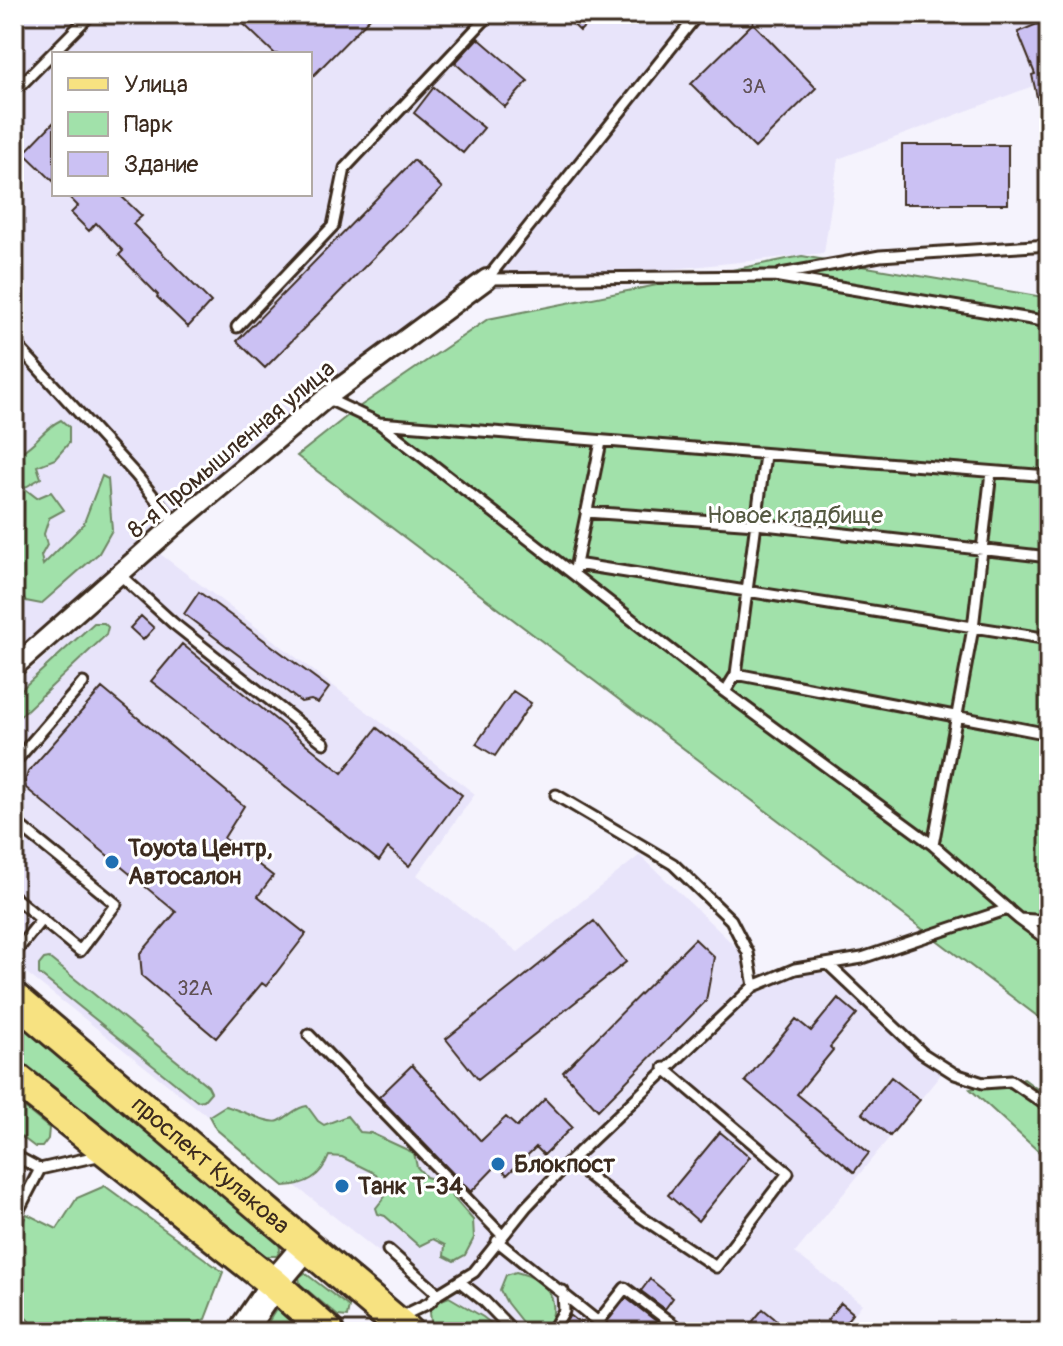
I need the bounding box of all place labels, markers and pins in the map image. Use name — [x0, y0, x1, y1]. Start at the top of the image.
place label: Toyota Центр, Автосалон — [127, 834, 273, 891]
marker: Toyota Центр, Автосалон — [103, 853, 121, 871]
place label: Блокпост — [514, 1150, 616, 1179]
marker: Блокпост — [489, 1155, 507, 1173]
place label: Танк Т-34 — [357, 1172, 463, 1201]
marker: Танк Т-34 — [333, 1177, 351, 1195]

